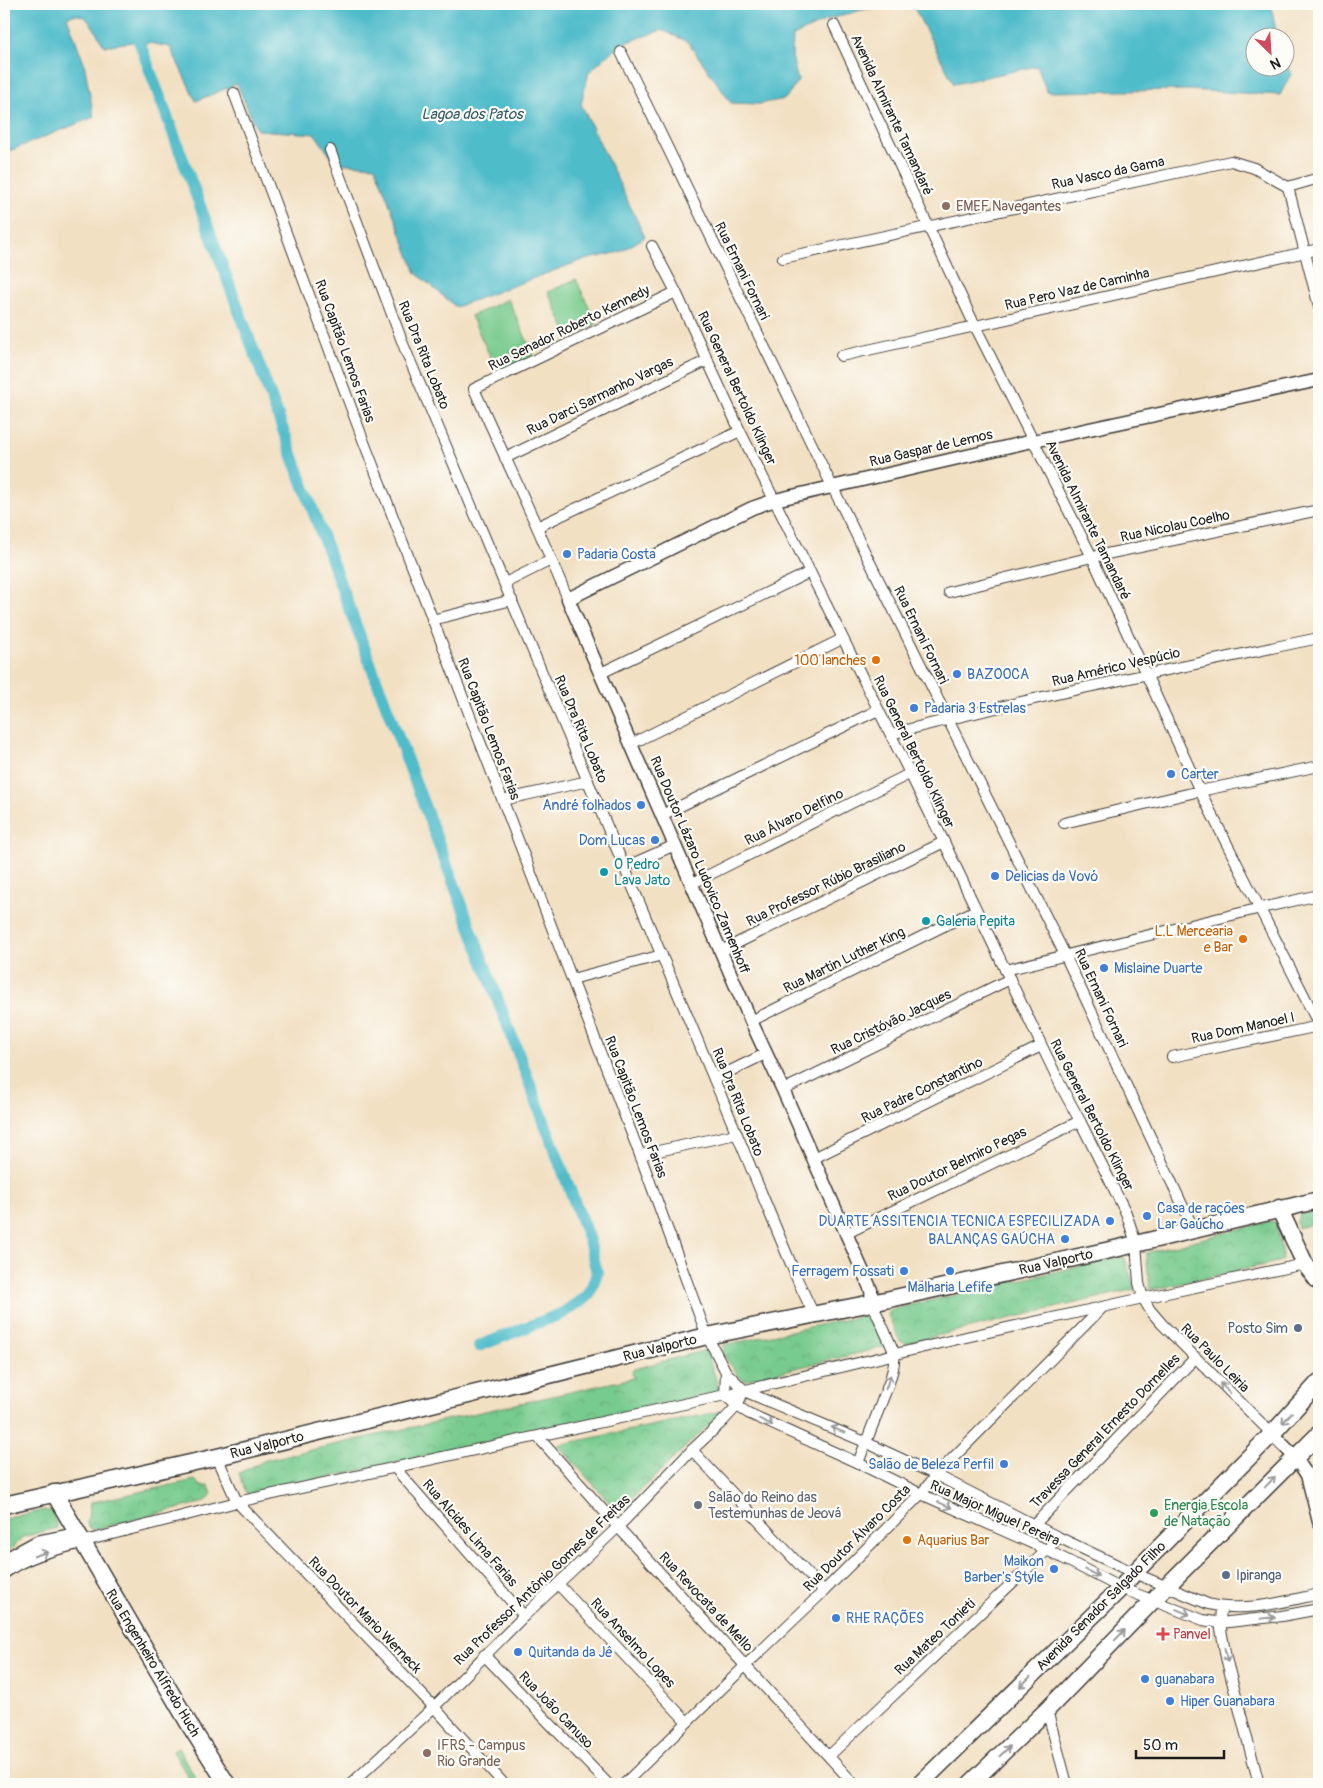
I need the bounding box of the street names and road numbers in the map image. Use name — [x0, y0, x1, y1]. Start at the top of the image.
street label: Avenida Almirante Tamandaré — [847, 32, 937, 198]
street label: Rua Vasco da Gama — [1050, 153, 1166, 193]
street label: Rua Ernani Fornari — [711, 219, 773, 323]
street label: Rua Pero Vaz de Caminha — [1003, 264, 1151, 314]
street label: Rua Capitão Lemos Farias — [311, 277, 379, 425]
street label: Rua Senador Roberto Kennedy — [486, 281, 652, 374]
street label: Rua Dra Rita Lobato — [395, 298, 454, 412]
street label: Rua General Bertoldo Klinger — [694, 308, 780, 468]
street label: Rua Darci Sarmanho Vargas — [524, 353, 677, 439]
street label: Rua Gaspar de Lemos — [868, 425, 995, 470]
street label: Avenida Almirante Tamandaré — [1042, 437, 1134, 603]
street label: Rua Nicolau Coelho — [1119, 506, 1232, 546]
street label: Rua Ernani Fornari — [890, 583, 952, 687]
street label: Rua Américo Vespúcio — [1050, 644, 1182, 690]
street label: Rua Capitão Lemos Farias — [454, 656, 524, 803]
street label: Rua Dra Rita Lobato — [551, 673, 612, 786]
street label: Rua General Bertoldo Klinger — [870, 673, 958, 831]
street label: Rua Doutor Lázaro Ludovico Zamenhoff — [646, 754, 754, 976]
street label: Rua Álvaro Delfino — [741, 784, 847, 849]
street label: Rua Professor Rúbio Brasiliano — [743, 838, 909, 930]
street label: Rua Martin Luther King — [780, 923, 908, 997]
street label: Rua Ernani Fornari — [1071, 946, 1131, 1050]
street label: Rua Cristóvão Jacques — [828, 985, 955, 1058]
street label: Rua Dom Manoel I — [1190, 1009, 1296, 1047]
street label: Rua Capitão Lemos Farias — [601, 1034, 671, 1181]
street label: Rua General Bertoldo Klinger — [1046, 1036, 1138, 1194]
street label: Rua Dra Rita Lobato — [709, 1045, 768, 1159]
street label: Rua Padre Constantino — [858, 1053, 986, 1127]
street label: Rua Doutor Belmiro Pegas — [885, 1123, 1030, 1205]
street label: Rua Valporto — [1017, 1245, 1095, 1279]
street label: Rua Paulo Leiria — [1177, 1320, 1253, 1396]
street label: Rua Valporto — [621, 1331, 699, 1365]
street label: Travessa General Ernesto Dornelles — [1027, 1350, 1184, 1512]
street label: Rua Valporto — [228, 1428, 306, 1462]
street label: Rua Alcides Lima Farias — [419, 1476, 522, 1591]
street label: Rua Major Miguel Pereira — [927, 1477, 1063, 1549]
street label: Rua Doutor Álvaro Costa — [799, 1480, 914, 1595]
street label: Rua Professor Antônio Gomes de Freitas — [450, 1491, 634, 1669]
street label: Avenida Senador Salgado Filho — [1033, 1537, 1170, 1674]
street label: Rua Revocata de Mello — [655, 1549, 757, 1656]
street label: Rua Doutor Mario Werneck — [305, 1553, 425, 1677]
street label: Rua Engenheiro Alfredo Huch — [102, 1586, 204, 1740]
street label: Rua Anselmo Lopes — [587, 1595, 679, 1692]
street label: Rua Mateo Tonieti — [891, 1595, 979, 1679]
street label: Rua João Canuso — [515, 1668, 597, 1752]

